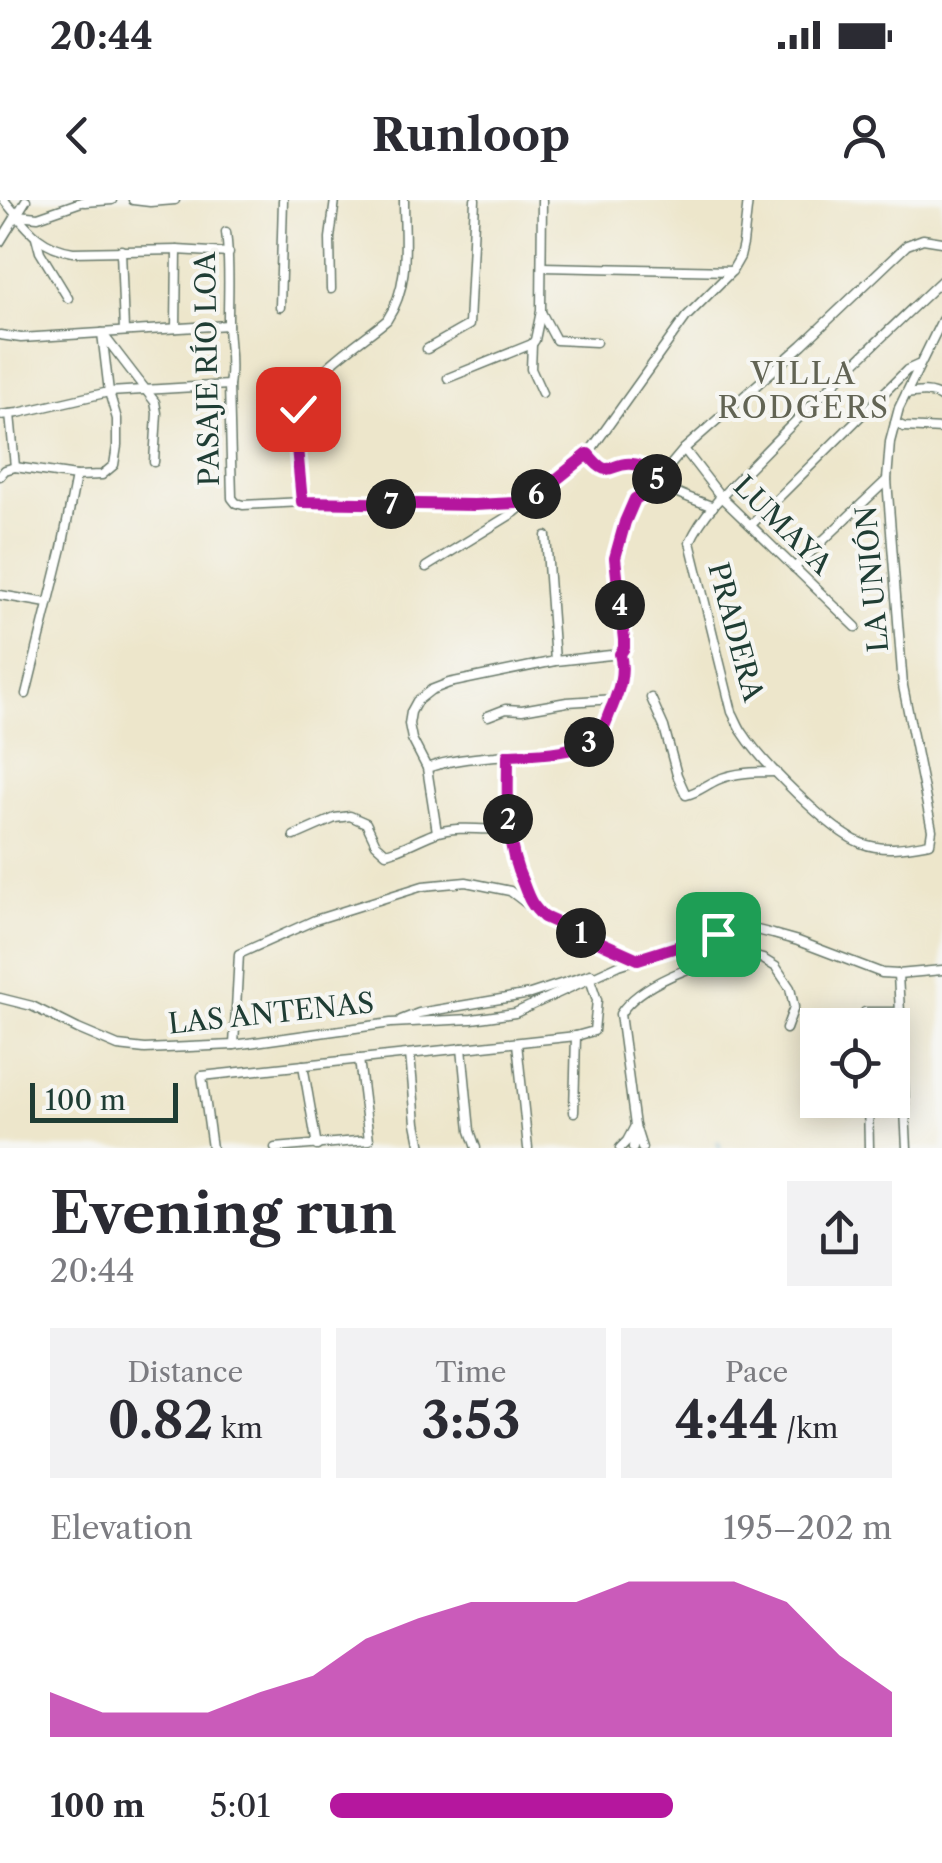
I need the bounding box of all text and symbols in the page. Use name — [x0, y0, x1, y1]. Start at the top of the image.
text: 20:44 — [50, 12, 153, 59]
text: Runloop — [372, 107, 570, 163]
icon: back — [50, 108, 105, 163]
icon: person — [837, 108, 892, 163]
street label: PASAJE RÍO LOA — [188, 250, 226, 486]
district label: VILLA RODGERS — [718, 355, 890, 426]
pin — [256, 367, 341, 452]
icon: check — [271, 382, 326, 437]
pin: 5 — [632, 454, 682, 504]
text: 5 — [649, 462, 665, 496]
pin: 6 — [511, 469, 561, 519]
street label: LUMAYA — [727, 469, 840, 582]
text: 6 — [528, 477, 544, 511]
pin: 7 — [366, 479, 416, 529]
text: 7 — [384, 487, 398, 521]
street label: LA UNIÓN — [849, 505, 895, 653]
street label: PRADERA — [701, 559, 771, 706]
pin: 4 — [595, 580, 645, 630]
text: 4 — [612, 588, 628, 622]
pin: 3 — [564, 717, 614, 767]
text: 3 — [581, 725, 597, 759]
pin: 2 — [483, 794, 533, 844]
text: 2 — [500, 802, 516, 836]
pin — [676, 892, 761, 977]
icon: arrive — [691, 907, 746, 962]
pin: 1 — [556, 908, 606, 958]
text: 1 — [575, 916, 587, 950]
street label: LAS ANTENAS — [166, 985, 376, 1041]
map controls — [800, 1008, 910, 1118]
button: locate — [800, 1008, 910, 1118]
scale bar — [30, 1078, 178, 1123]
text: 100 m — [45, 1083, 126, 1117]
text: Evening run — [50, 1180, 397, 1247]
button: share — [787, 1181, 892, 1286]
text: 20:44 — [50, 1251, 135, 1290]
text: Distance — [127, 1355, 243, 1389]
text: Time — [436, 1355, 506, 1389]
text: Pace — [725, 1355, 788, 1389]
text: 0.82 — [108, 1389, 213, 1451]
text: 3:53 — [422, 1389, 520, 1451]
text: 4:44 — [675, 1389, 779, 1451]
text: km — [213, 1411, 263, 1445]
text: /km — [779, 1411, 838, 1445]
text: Elevation — [50, 1508, 193, 1547]
text: 195–202 m — [723, 1508, 892, 1547]
text: 100 m — [50, 1786, 145, 1825]
text: 5:01 — [210, 1786, 270, 1825]

